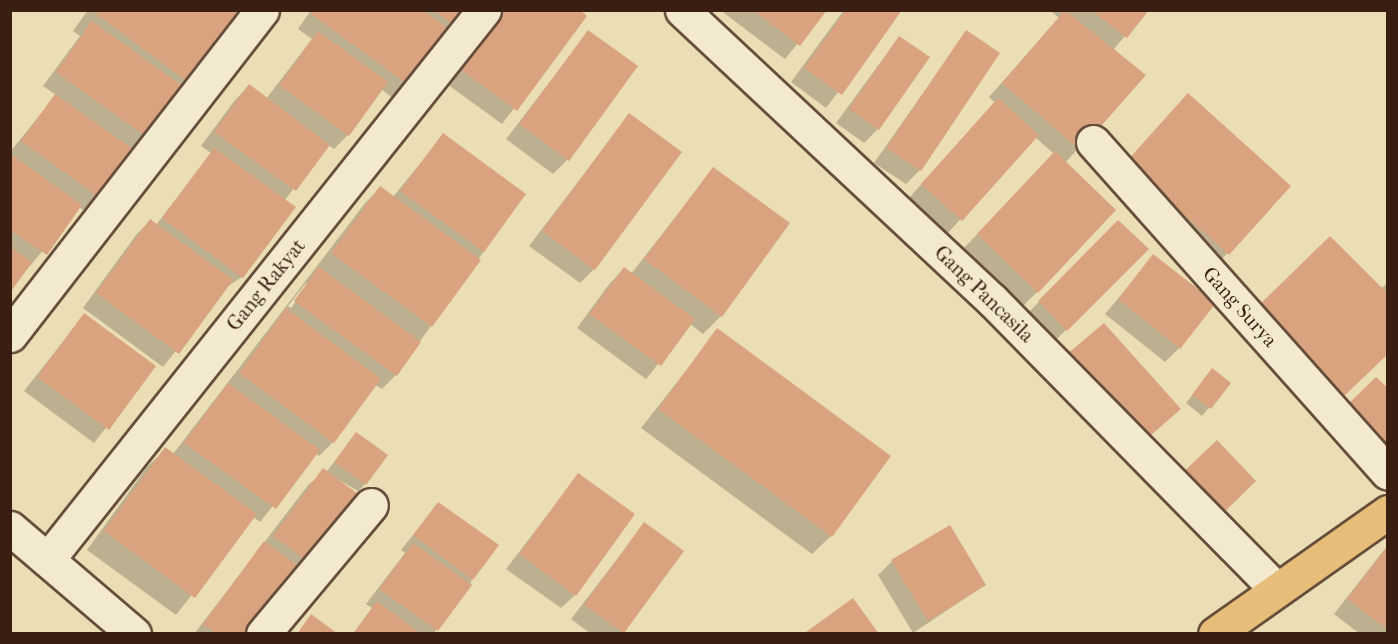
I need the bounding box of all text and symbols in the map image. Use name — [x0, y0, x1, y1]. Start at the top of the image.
street label: Gang Rakyat — [222, 234, 310, 336]
street label: Gang Pancasila — [929, 241, 1039, 347]
street label: Gang Surya — [1198, 262, 1282, 352]

